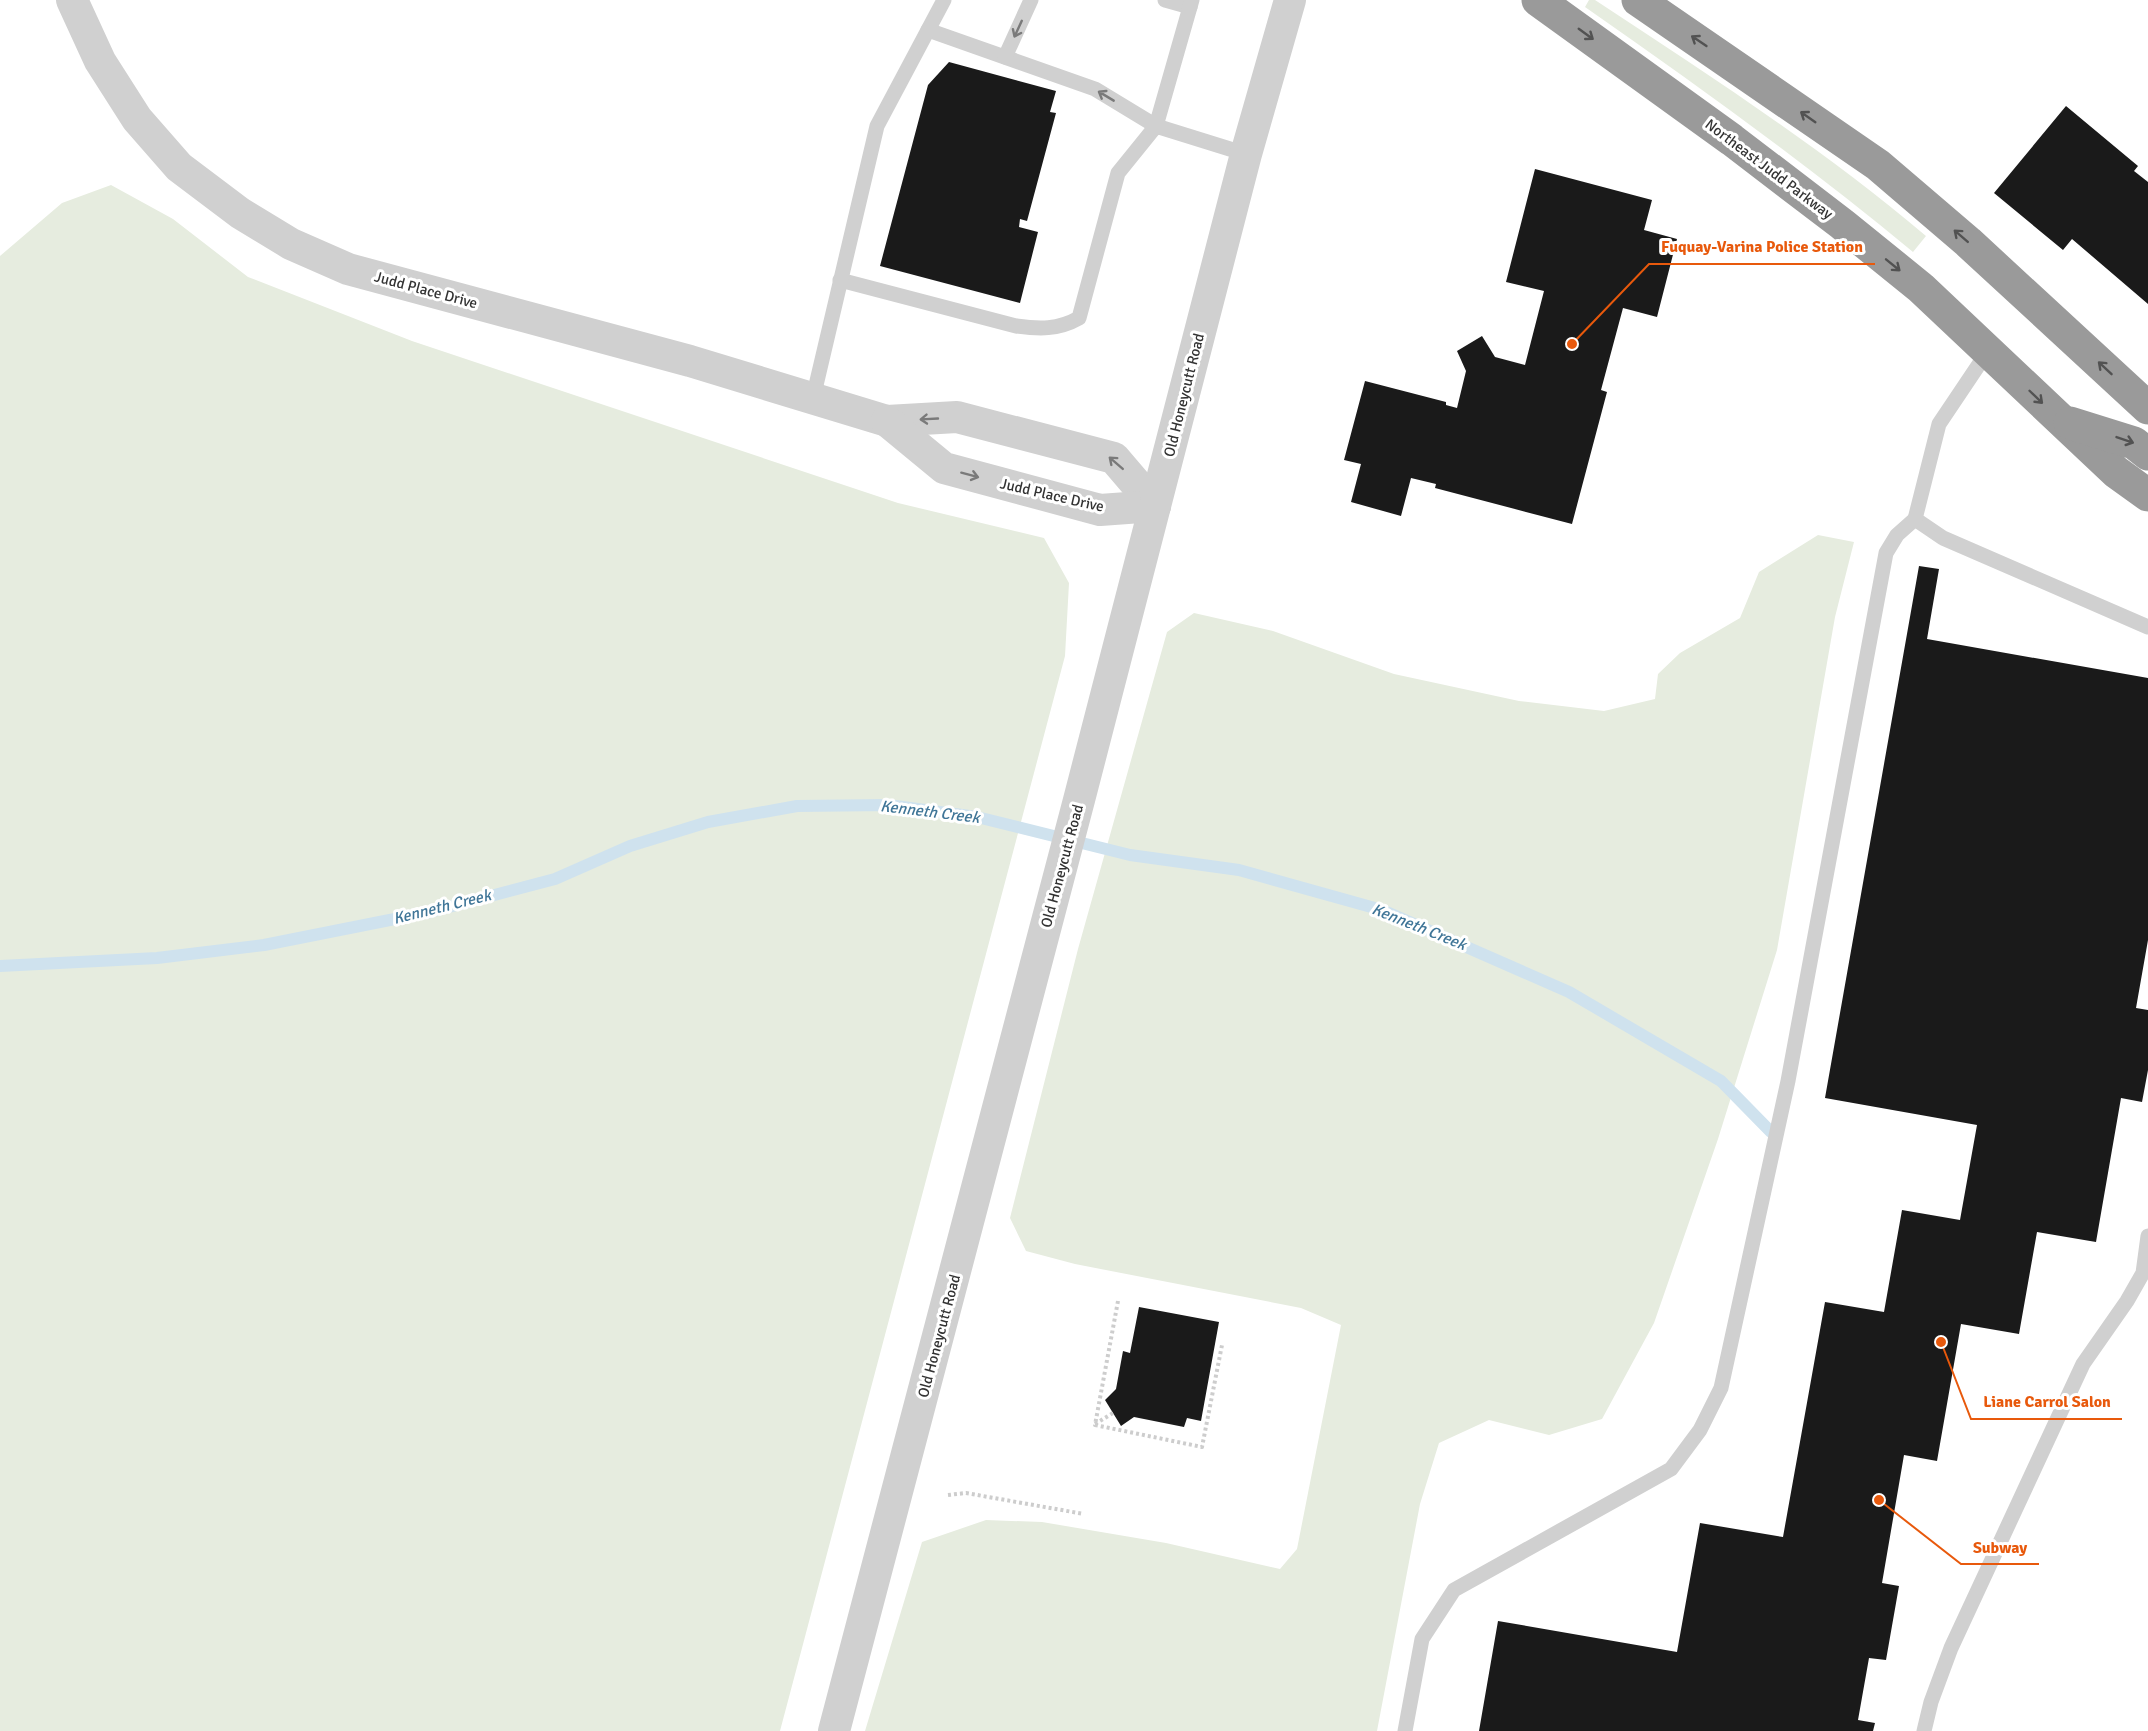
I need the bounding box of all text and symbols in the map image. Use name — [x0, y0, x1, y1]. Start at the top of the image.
one-way arrow — [1011, 19, 1023, 37]
one-way arrow — [1577, 28, 1593, 41]
one-way arrow — [1692, 35, 1708, 47]
one-way arrow — [1098, 90, 1115, 102]
one-way arrow — [1800, 111, 1816, 123]
street label: Northeast Judd Parkway — [1701, 115, 1837, 223]
one-way arrow — [1954, 229, 1969, 243]
callout: Fuquay-Varina Police Station — [1649, 230, 1875, 264]
text: Fuquay-Varina Police Station — [1661, 237, 1863, 257]
one-way arrow — [1884, 259, 1900, 272]
street label: Judd Place Drive — [372, 268, 480, 312]
street label: Old Honeycutt Road — [1160, 331, 1208, 459]
one-way arrow — [2098, 361, 2113, 375]
one-way arrow — [2029, 390, 2044, 404]
one-way arrow — [920, 413, 940, 424]
one-way arrow — [2115, 436, 2134, 447]
one-way arrow — [1108, 457, 1124, 470]
one-way arrow — [960, 470, 979, 481]
street label: Judd Place Drive — [998, 474, 1106, 516]
water label: Kenneth Creek — [879, 796, 983, 828]
street label: Old Honeycutt Road — [1037, 802, 1087, 930]
water label: Kenneth Creek — [391, 885, 495, 929]
water label: Kenneth Creek — [1369, 899, 1471, 956]
street label: Old Honeycutt Road — [914, 1272, 964, 1400]
callout: Liane Carrol Salon — [1971, 1385, 2122, 1419]
text: Liane Carrol Salon — [1983, 1392, 2111, 1412]
callout: Subway — [1961, 1530, 2039, 1564]
text: Subway — [1973, 1538, 2027, 1558]

